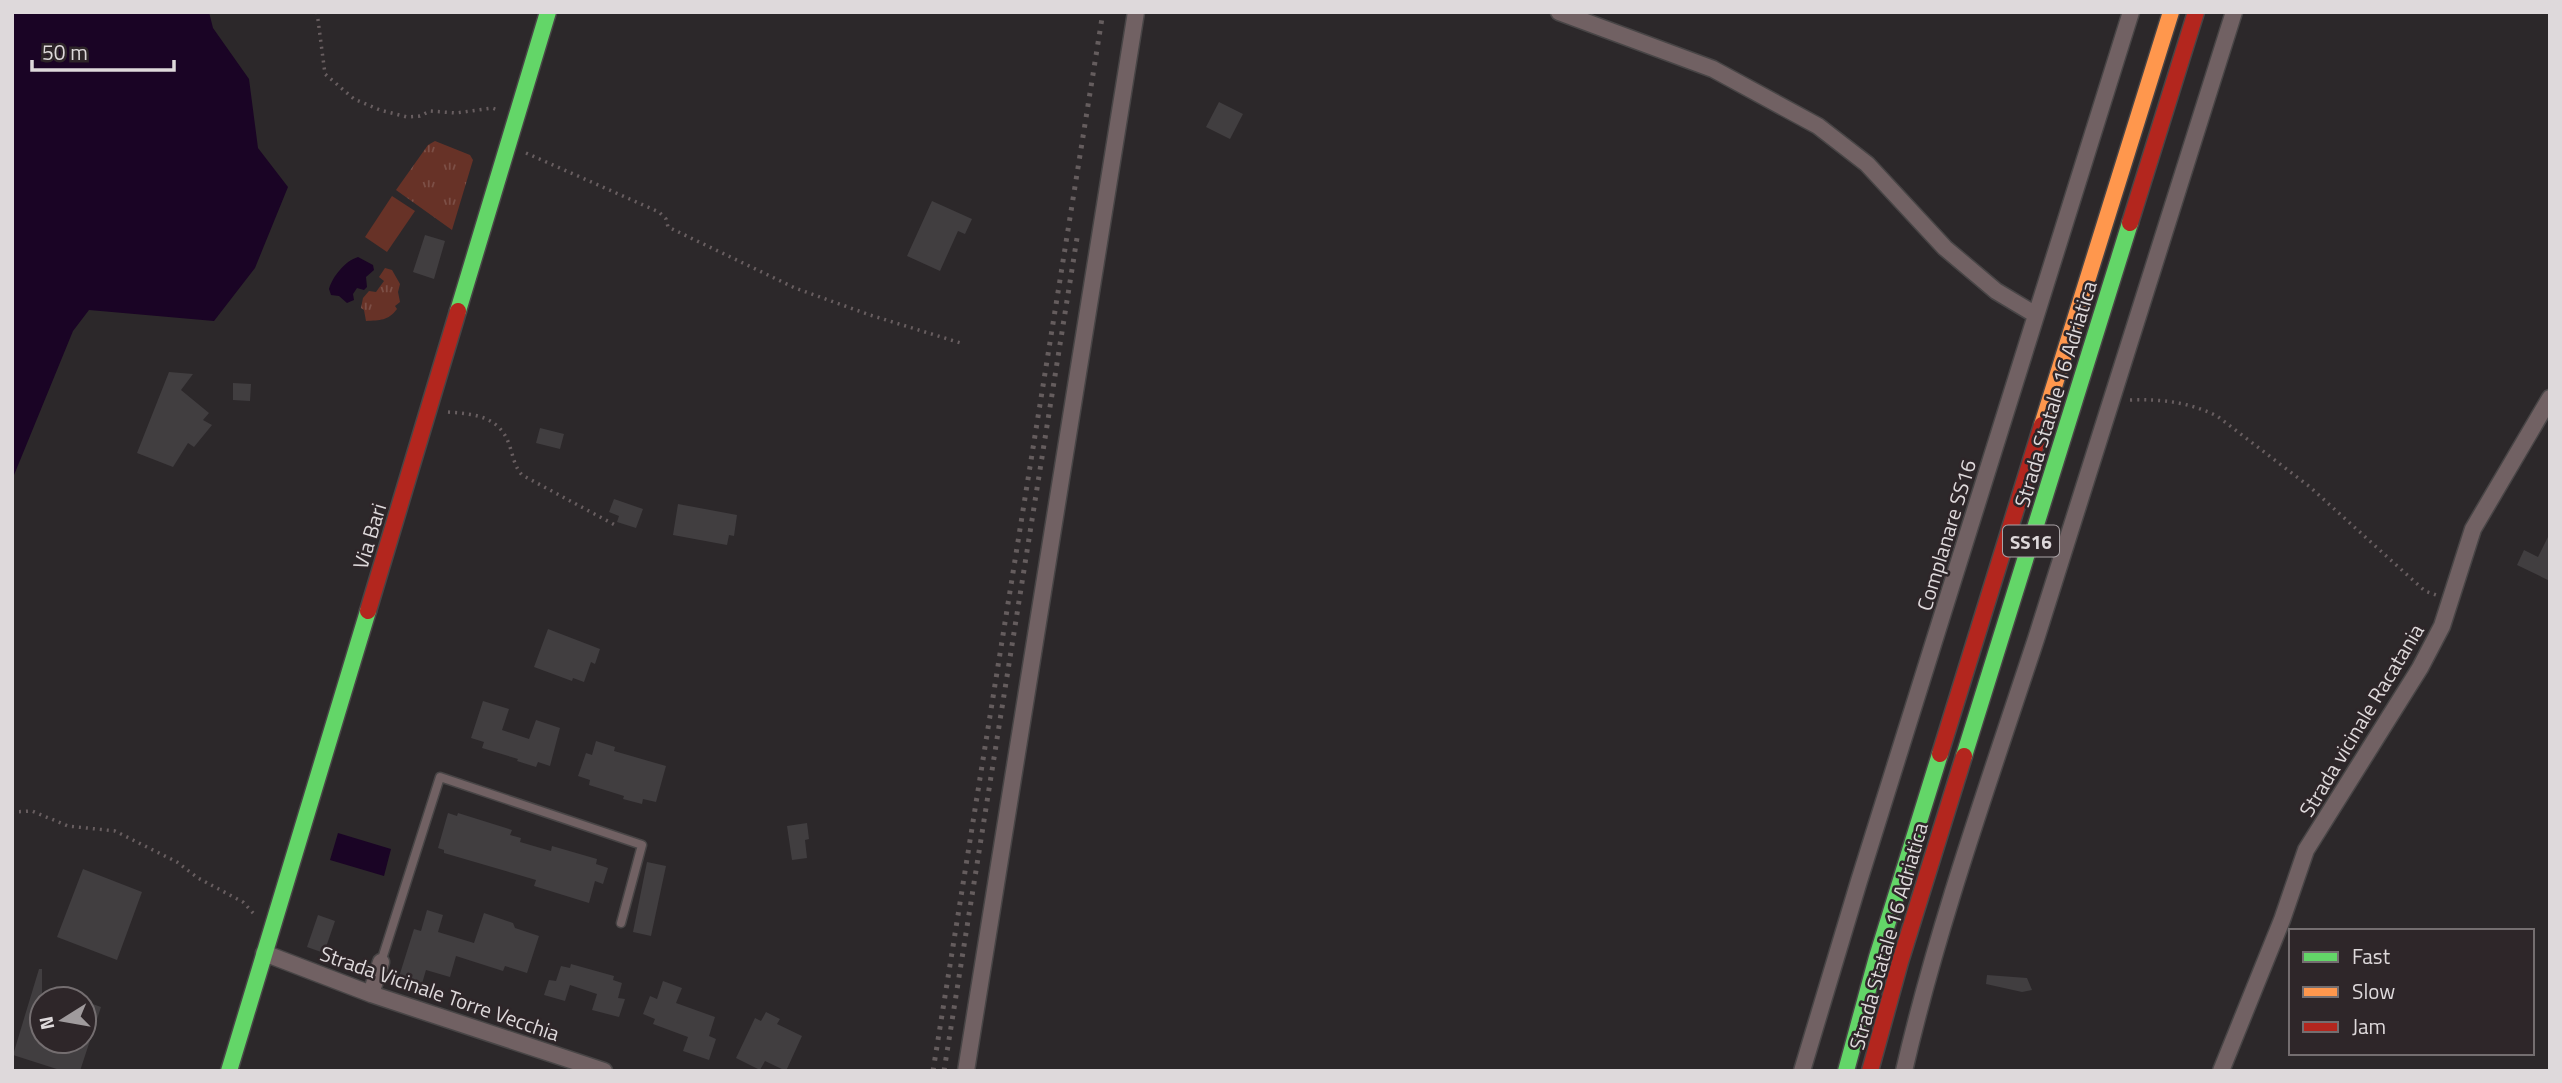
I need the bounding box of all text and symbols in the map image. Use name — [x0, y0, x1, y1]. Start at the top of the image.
scale bar — [32, 28, 173, 72]
text: 50 m — [42, 36, 88, 68]
street label: Strada Statale 16 Adriatica — [2005, 276, 2105, 511]
street label: Complanare SS16 — [1908, 455, 1984, 615]
street label: Via Bari — [344, 499, 394, 573]
road number: SS16 — [2003, 526, 2059, 556]
street label: Strada vicinale Racatania — [2291, 617, 2432, 823]
street label: Strada Statale 16 Adriatica — [1840, 818, 1936, 1054]
legend — [2289, 929, 2534, 1055]
street label: Strada Vicinale Torre Vecchia — [316, 937, 565, 1049]
text: Fast — [2352, 940, 2391, 972]
text: Slow — [2352, 975, 2395, 1007]
north arrow — [28, 985, 98, 1055]
text: Jam — [2352, 1010, 2386, 1042]
text: N — [30, 1014, 61, 1033]

